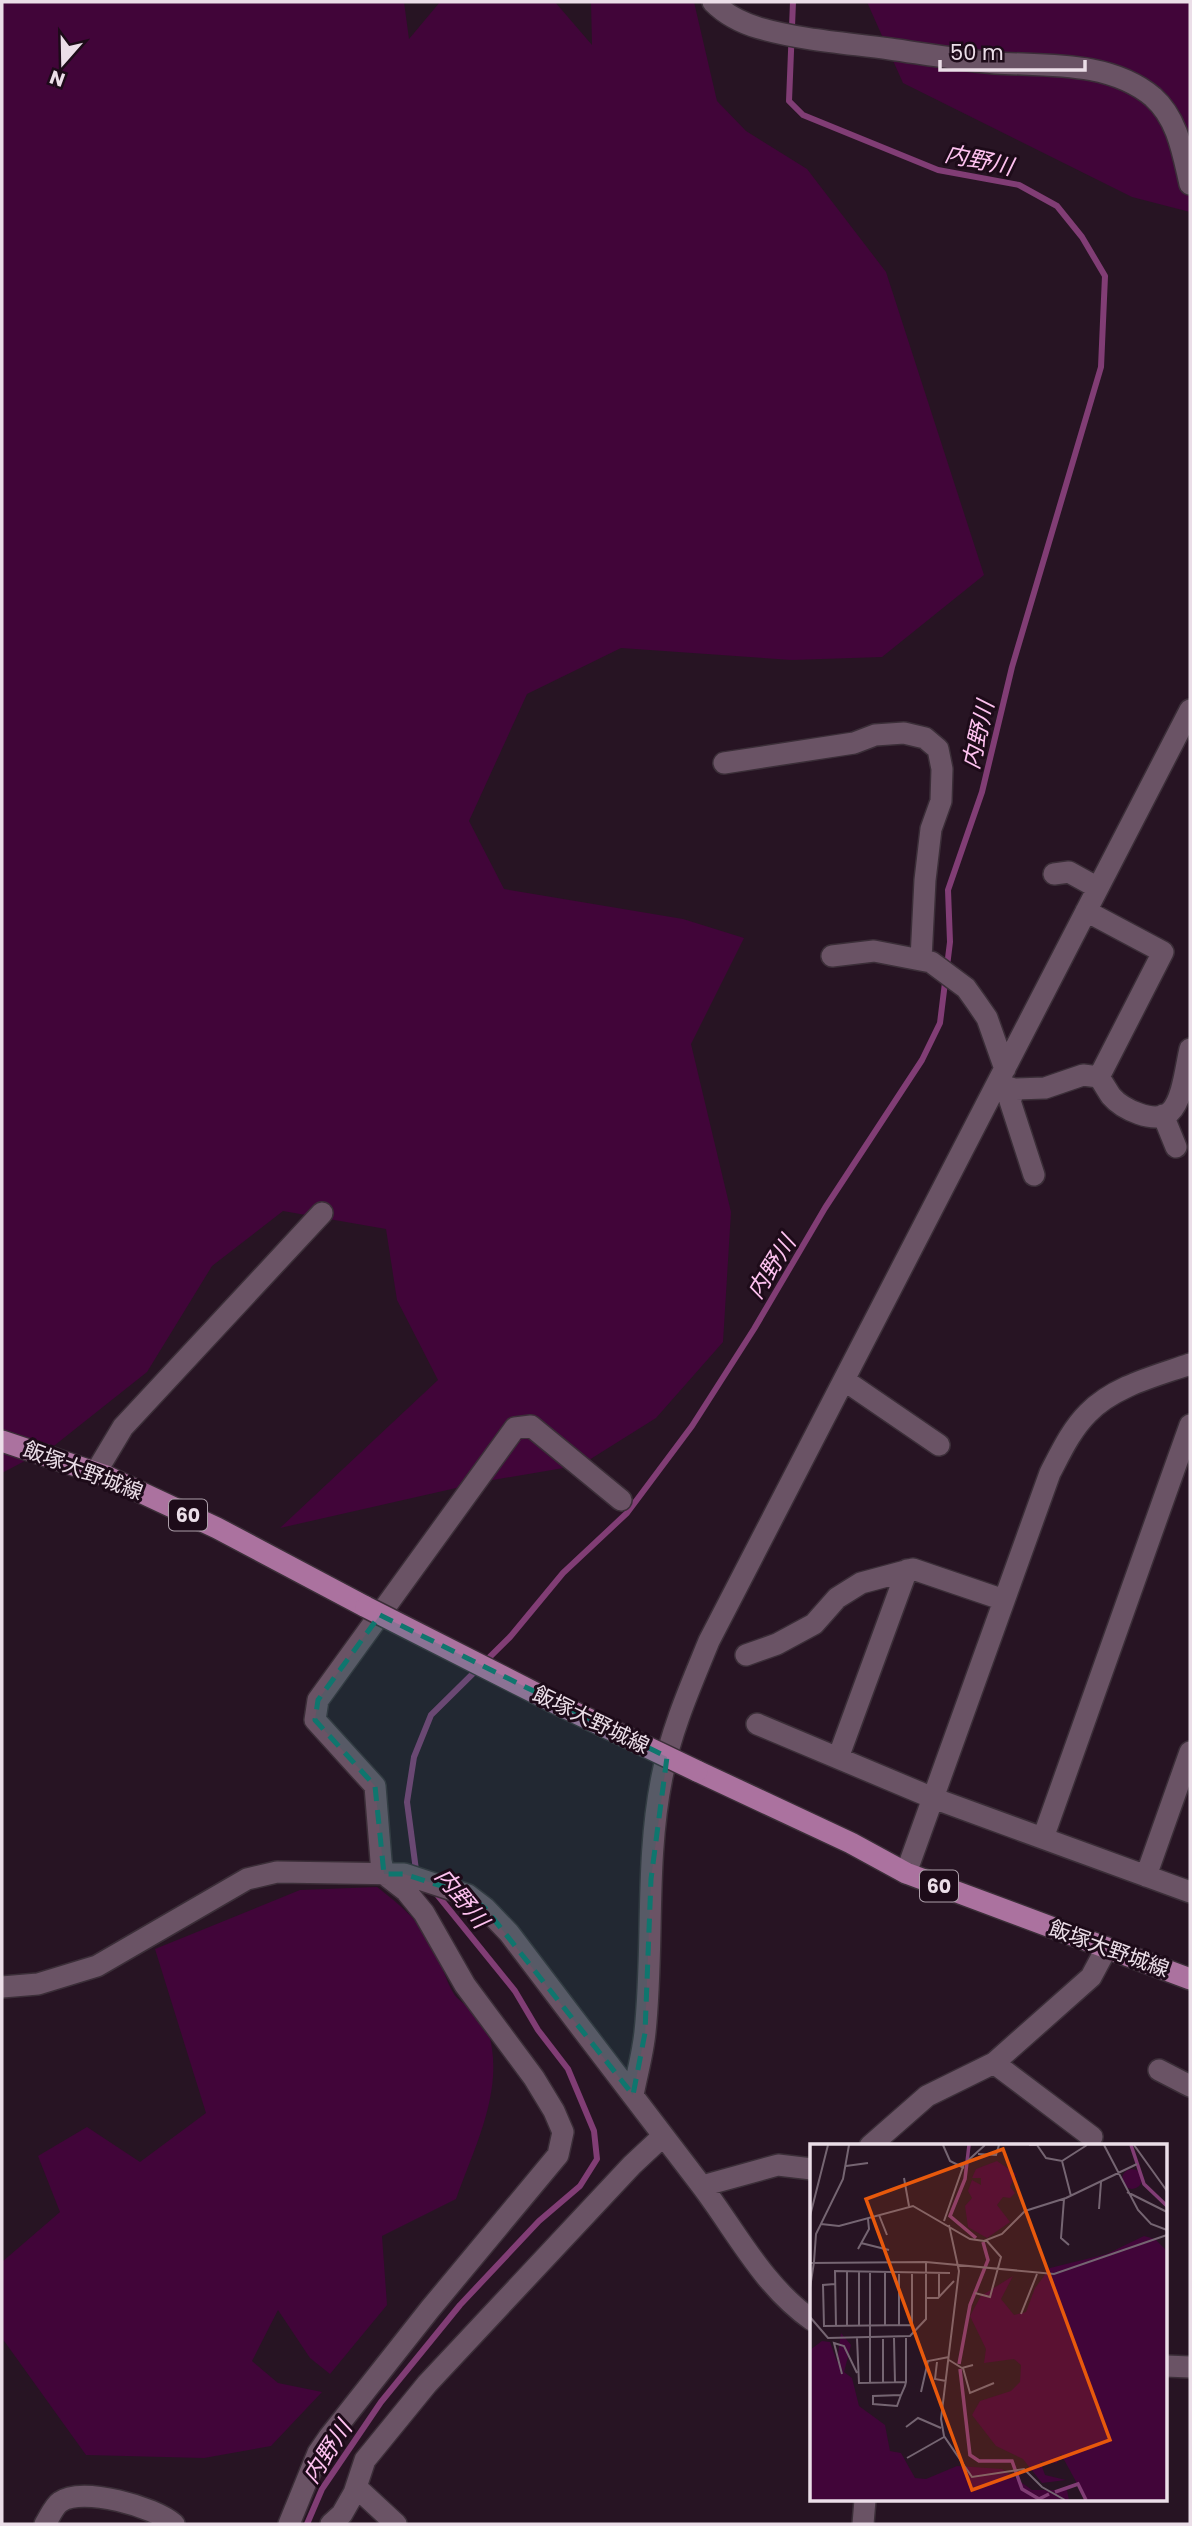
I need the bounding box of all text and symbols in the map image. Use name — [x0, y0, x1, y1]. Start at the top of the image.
north arrow — [28, 28, 98, 98]
scale bar — [940, 28, 1085, 72]
text: 50 m — [950, 38, 1004, 67]
text: N — [46, 63, 69, 94]
water label: 内野川 — [942, 137, 1019, 183]
water label: 内野川 — [955, 695, 1002, 772]
water label: 内野川 — [739, 1227, 804, 1305]
street label: 飯塚大野城線 — [19, 1434, 147, 1507]
road number: 60 — [169, 1499, 207, 1530]
street label: 飯塚大野城線 — [528, 1679, 654, 1760]
water label: 内野川 — [428, 1861, 498, 1937]
road number: 60 — [920, 1870, 958, 1902]
street label: 飯塚大野城線 — [1045, 1913, 1173, 1984]
inset map — [810, 2144, 1168, 2502]
water label: 内野川 — [295, 2412, 361, 2490]

